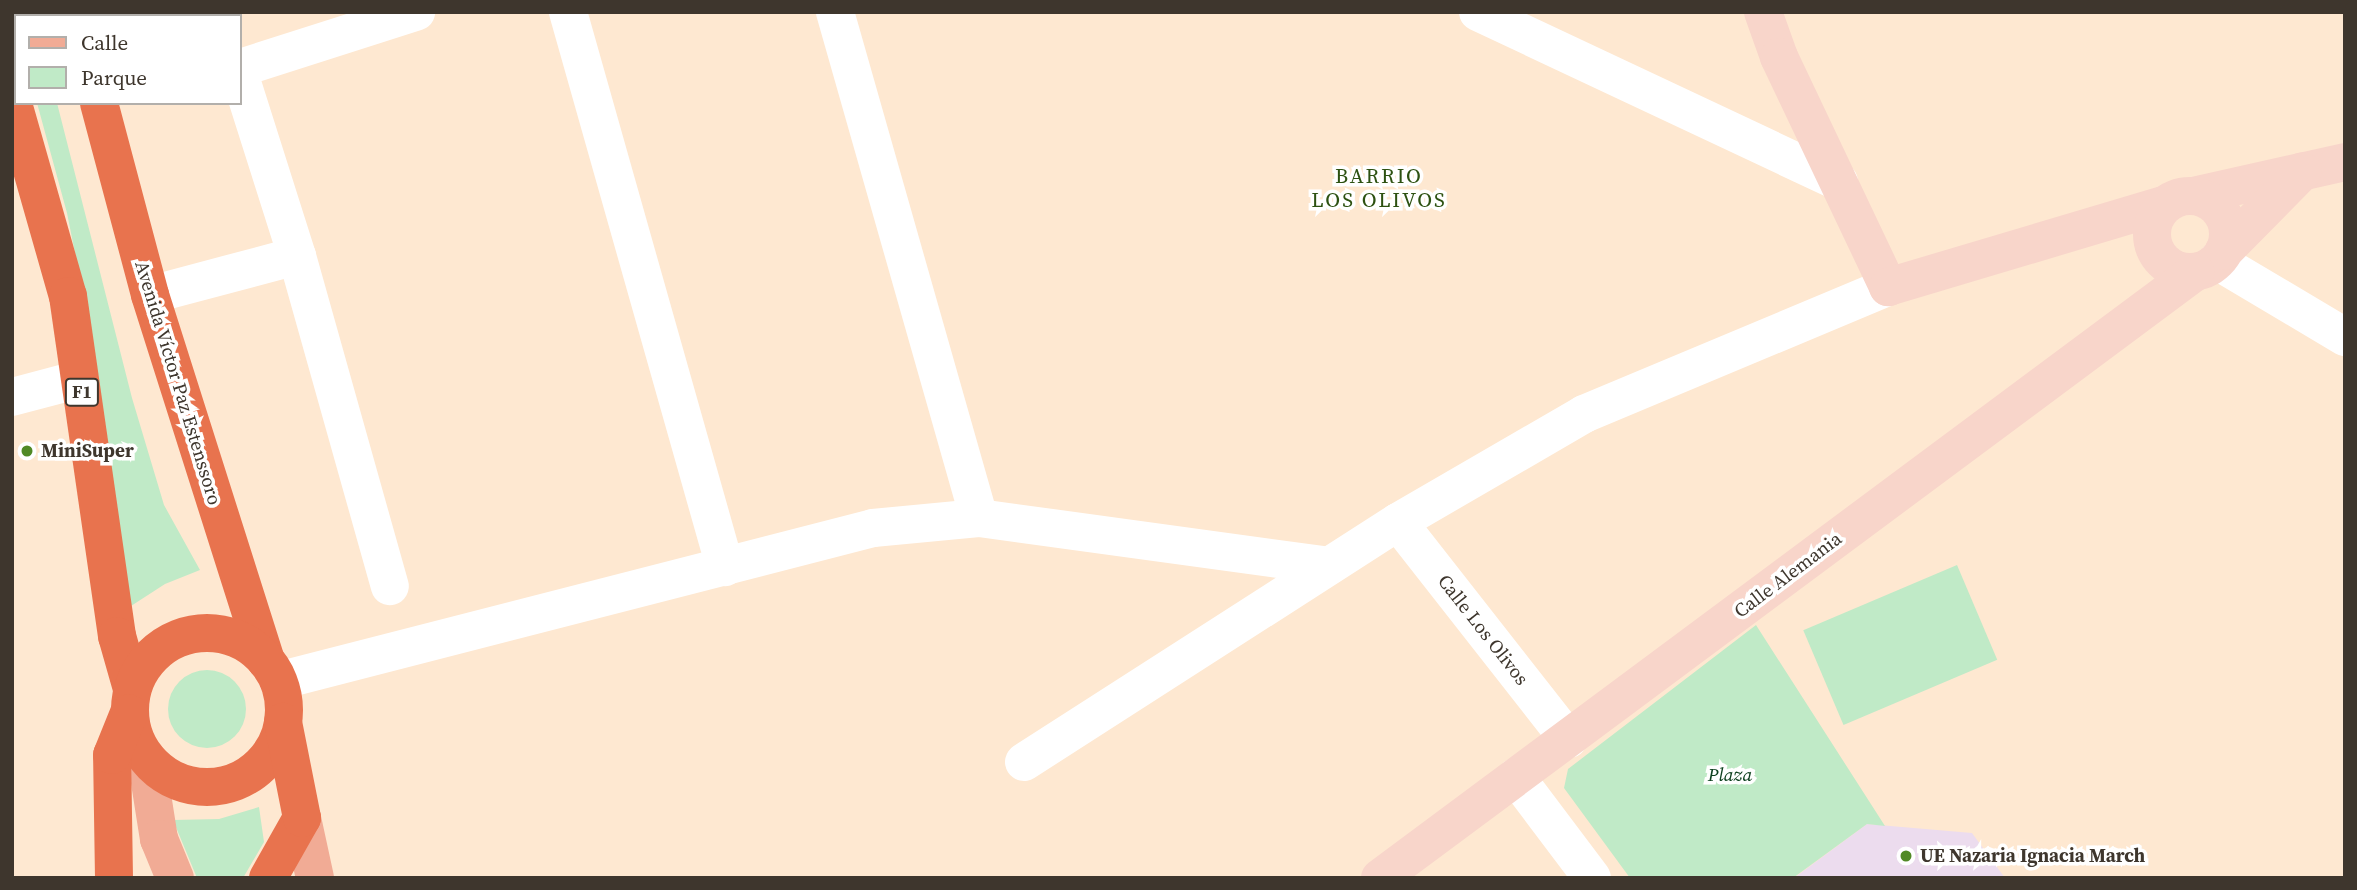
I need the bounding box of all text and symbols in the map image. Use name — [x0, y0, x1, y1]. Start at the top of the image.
legend — [14, 14, 242, 105]
text: Calle — [81, 28, 128, 57]
text: Parque — [81, 63, 147, 92]
district label: BARRIO LOS OLIVOS — [1312, 163, 1446, 213]
street label: Avenida Víctor Paz Estenssoro — [130, 258, 226, 508]
road number: F1 — [64, 378, 100, 406]
place label: MiniSuper — [41, 440, 134, 462]
marker: MiniSuper — [19, 443, 35, 459]
street label: Calle Alemania — [1730, 527, 1846, 623]
street label: Calle Los Olivos — [1433, 570, 1533, 690]
park label: Plaza — [1708, 764, 1752, 786]
place label: UE Nazaria Ignacia March — [1920, 845, 2145, 867]
marker: UE Nazaria Ignacia March — [1898, 848, 1914, 864]

